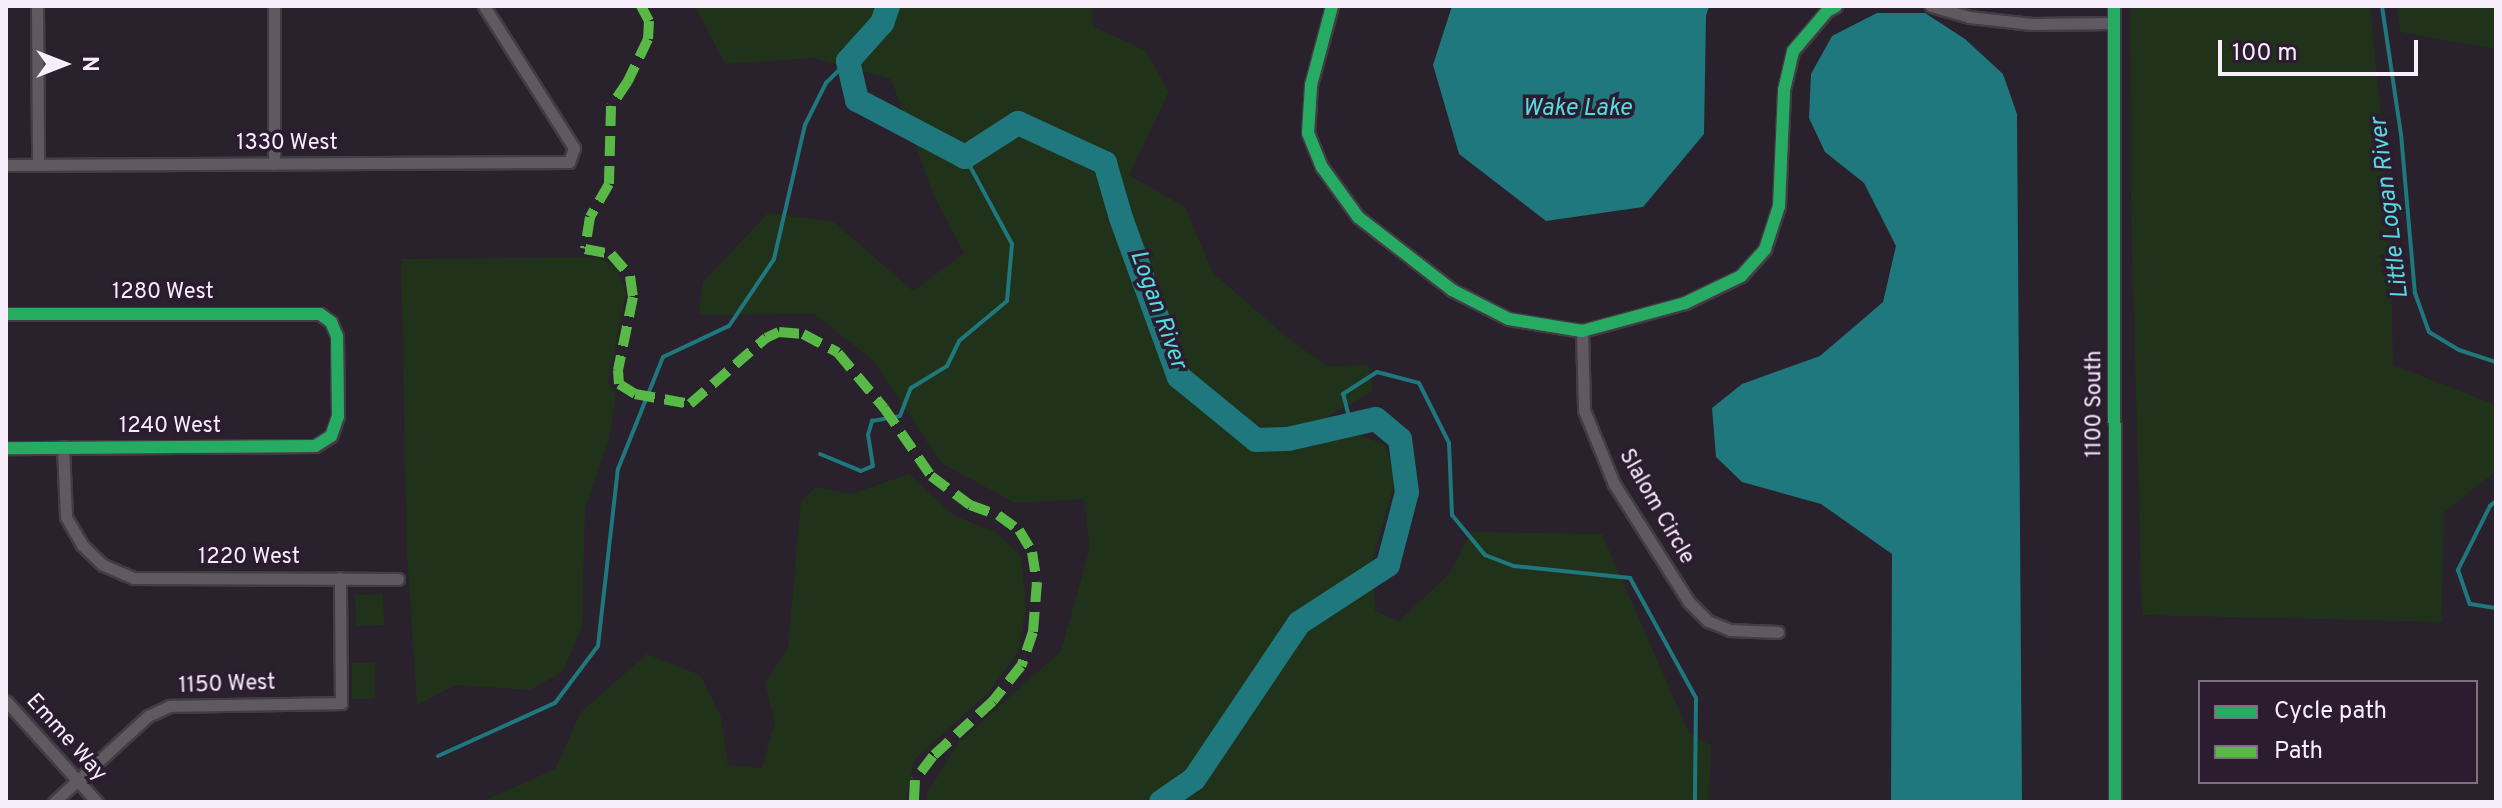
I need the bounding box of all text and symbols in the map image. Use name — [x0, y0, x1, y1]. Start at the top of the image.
north arrow — [24, 24, 104, 104]
scale bar — [2222, 24, 2422, 74]
text: 100 m — [2232, 39, 2298, 69]
text: N — [75, 56, 102, 72]
water label: Wake Lake — [1522, 96, 1632, 124]
water label: Little Logan River — [2366, 116, 2416, 300]
street label: 1330 West — [236, 131, 338, 157]
water label: Logan River — [1122, 247, 1192, 373]
street label: 1280 West — [112, 280, 214, 306]
street label: 1100 South — [2082, 350, 2108, 458]
street label: 1240 West — [119, 414, 221, 440]
street label: Slalom Circle — [1612, 445, 1700, 569]
street label: 1220 West — [198, 545, 300, 571]
street label: 1150 West — [178, 670, 276, 700]
legend — [2198, 680, 2478, 784]
street label: Emme Way — [20, 689, 112, 787]
text: Cycle path — [2274, 697, 2387, 727]
text: Path — [2274, 737, 2323, 767]

